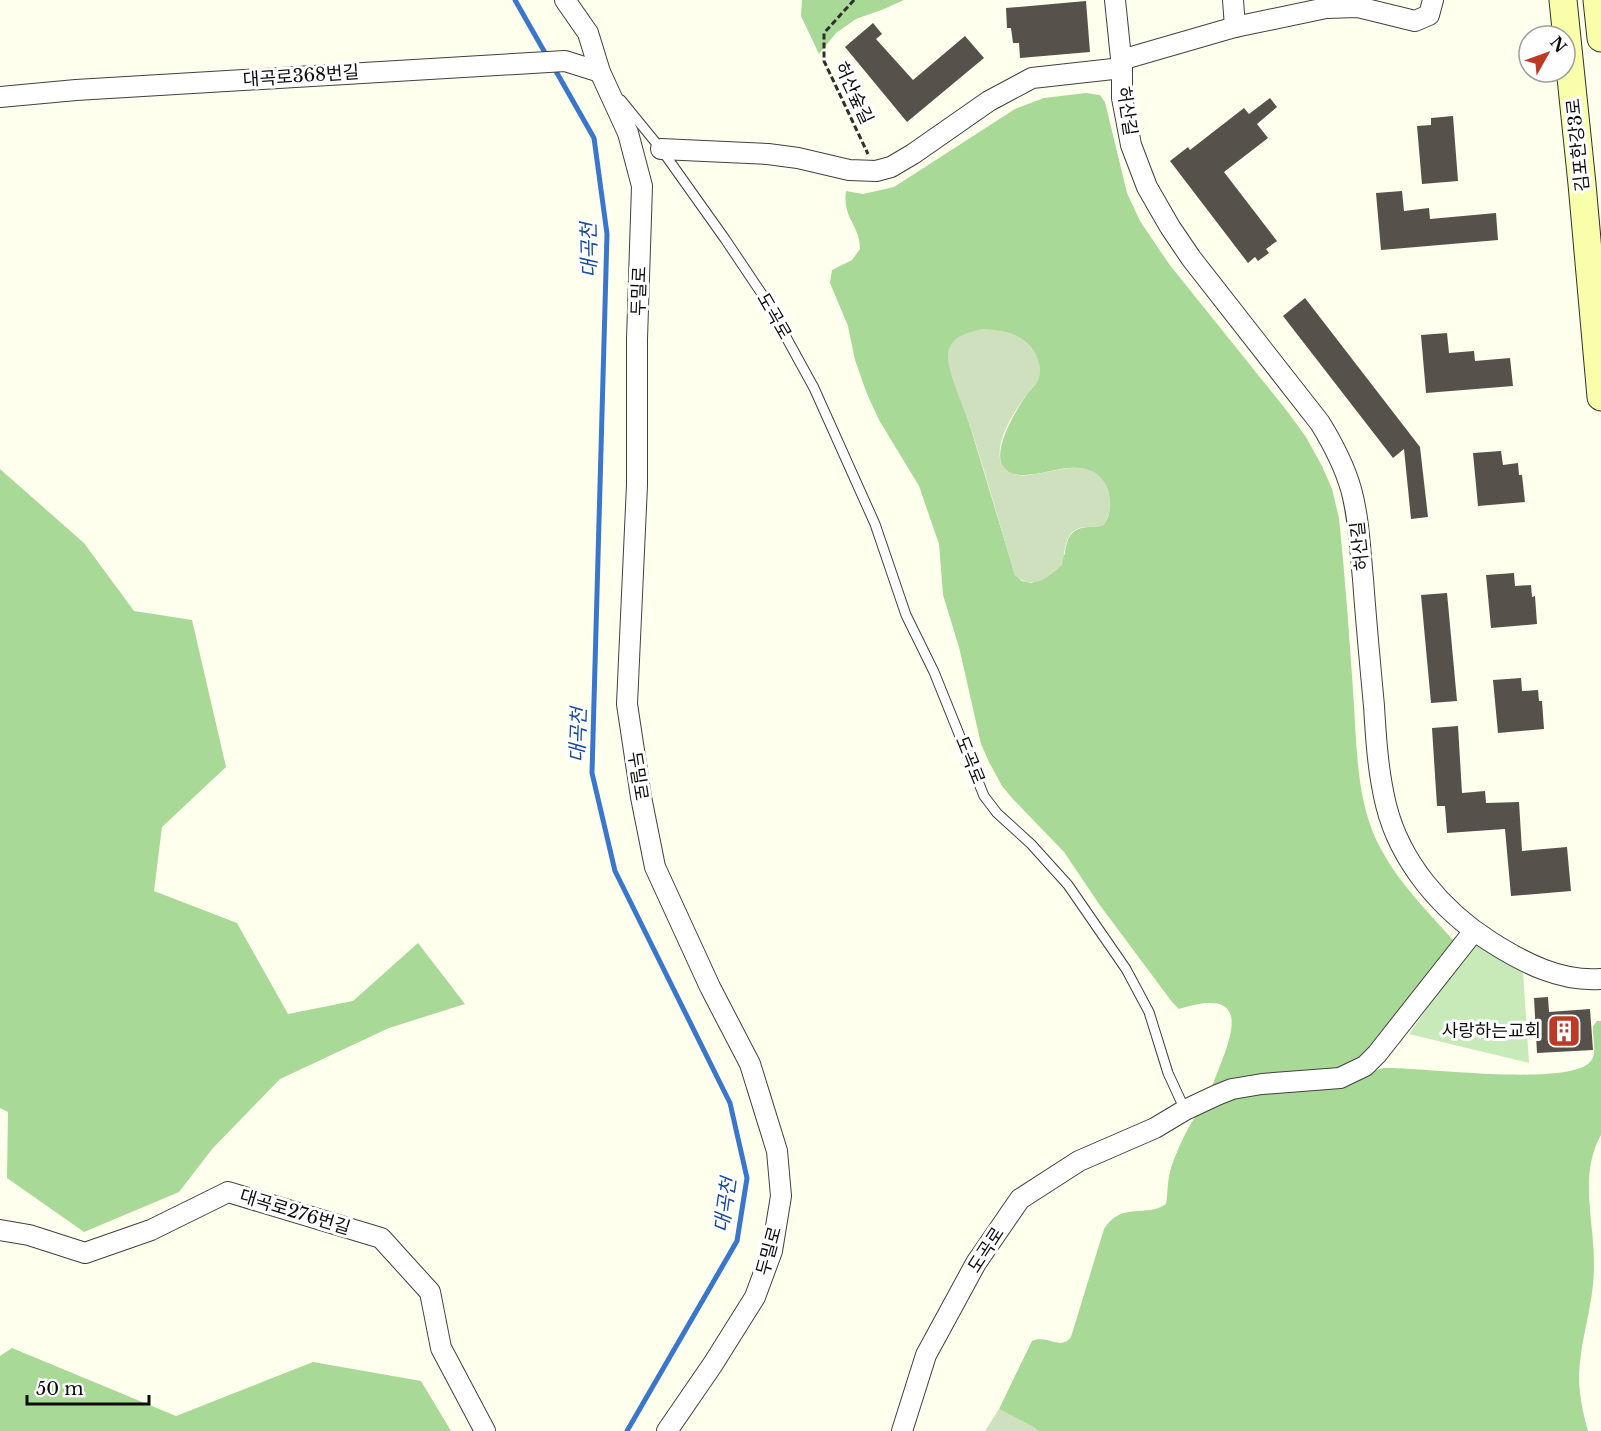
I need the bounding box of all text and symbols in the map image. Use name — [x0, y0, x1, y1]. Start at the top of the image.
north arrow — [1517, 24, 1577, 84]
text: N — [1546, 32, 1571, 57]
street label: 허산숲길 — [830, 58, 878, 128]
street label: 대곡로368번길 — [242, 61, 360, 91]
street label: 허산길 — [1113, 85, 1141, 137]
street label: 김포한강3로 — [1562, 97, 1594, 193]
water label: 대곡천 — [576, 220, 601, 278]
street label: 두밀로 — [627, 266, 651, 316]
street label: 도곡로 — [752, 289, 796, 343]
street label: 허산길 — [1346, 520, 1374, 572]
water label: 대곡천 — [565, 704, 591, 763]
street label: 도곡로 — [950, 733, 990, 787]
street label: 두밀로 — [623, 750, 653, 802]
building icon: 사랑하는교회 — [1546, 1013, 1582, 1049]
place label: 사랑하는교회 — [1442, 1020, 1541, 1042]
water label: 대곡천 — [709, 1173, 741, 1234]
street label: 대곡로276번길 — [237, 1185, 353, 1239]
street label: 도곡로 — [963, 1223, 1009, 1277]
street label: 두밀로 — [752, 1224, 786, 1278]
scale bar — [27, 1368, 148, 1406]
text: 50 m — [36, 1378, 84, 1400]

